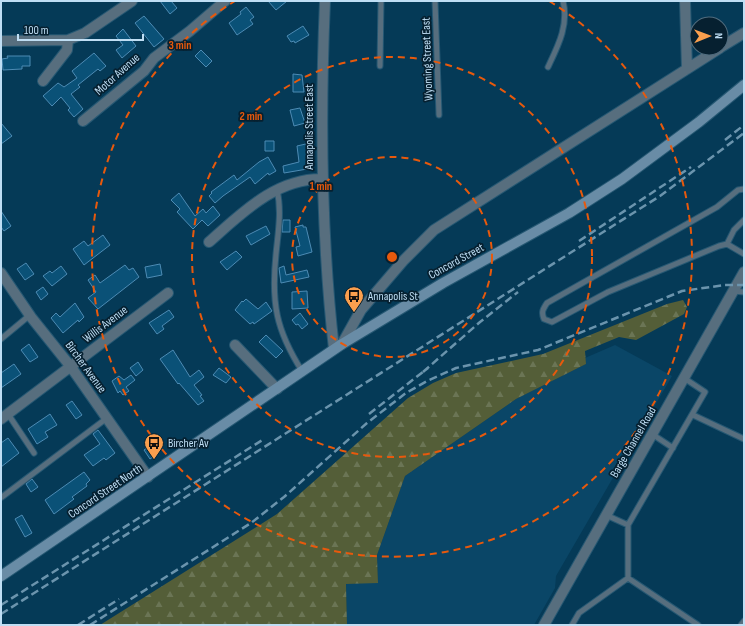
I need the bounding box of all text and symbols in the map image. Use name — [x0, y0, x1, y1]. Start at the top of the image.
scale bar — [18, 16, 143, 42]
north arrow — [689, 16, 729, 56]
street label: Wyoming Street East — [419, 17, 436, 101]
text: 100 m — [24, 23, 49, 38]
text: N — [712, 33, 725, 39]
text: 3 min — [169, 38, 191, 53]
street label: Motor Avenue — [92, 50, 143, 98]
street label: Annapolis Street East — [302, 84, 317, 171]
text: 2 min — [240, 109, 262, 124]
text: 1 min — [310, 179, 332, 194]
street label: Concord Street — [426, 240, 487, 283]
centre of rings — [385, 250, 399, 264]
bus stop icon: Annapolis St — [343, 285, 365, 313]
place label: Annapolis St — [367, 289, 418, 304]
street label: Willis Avenue — [80, 302, 131, 346]
street label: Bircher Avenue — [62, 339, 109, 396]
street label: Barge Channel Road — [607, 404, 660, 480]
bus stop icon: Bircher Av — [143, 432, 165, 460]
place label: Bircher Av — [168, 436, 209, 451]
street label: Concord Street North — [65, 461, 145, 522]

